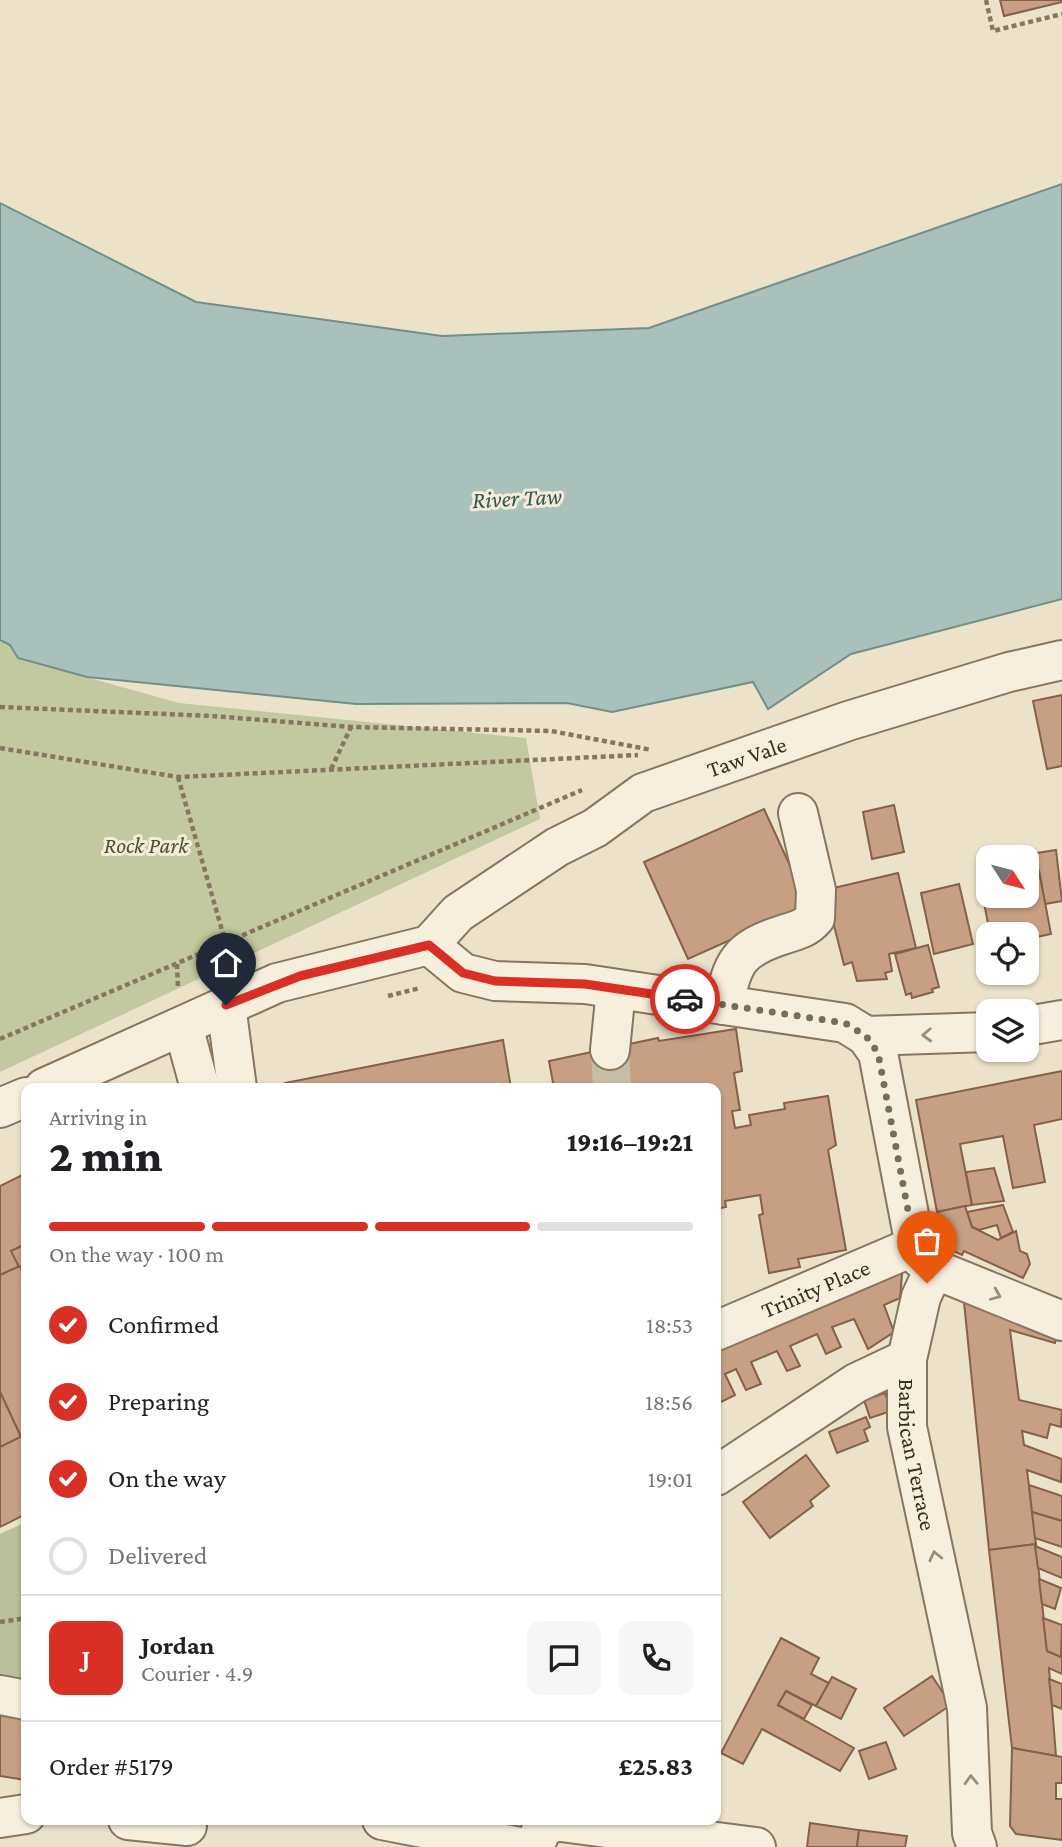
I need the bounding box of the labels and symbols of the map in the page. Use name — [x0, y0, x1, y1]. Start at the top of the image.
water label: River Taw — [471, 482, 563, 513]
street label: Taw Vale — [703, 731, 790, 783]
park label: Rock Park — [104, 832, 189, 858]
north arrow — [976, 845, 1040, 908]
pin — [196, 933, 256, 1005]
courier — [650, 964, 720, 1034]
one-way arrow — [921, 1028, 932, 1043]
pin — [897, 1211, 957, 1283]
street label: Trinity Place — [757, 1254, 873, 1323]
one-way arrow — [990, 1287, 1002, 1301]
street label: Barbican Terrace — [894, 1378, 942, 1533]
one-way arrow — [929, 1550, 943, 1562]
one-way arrow — [964, 1774, 979, 1785]

